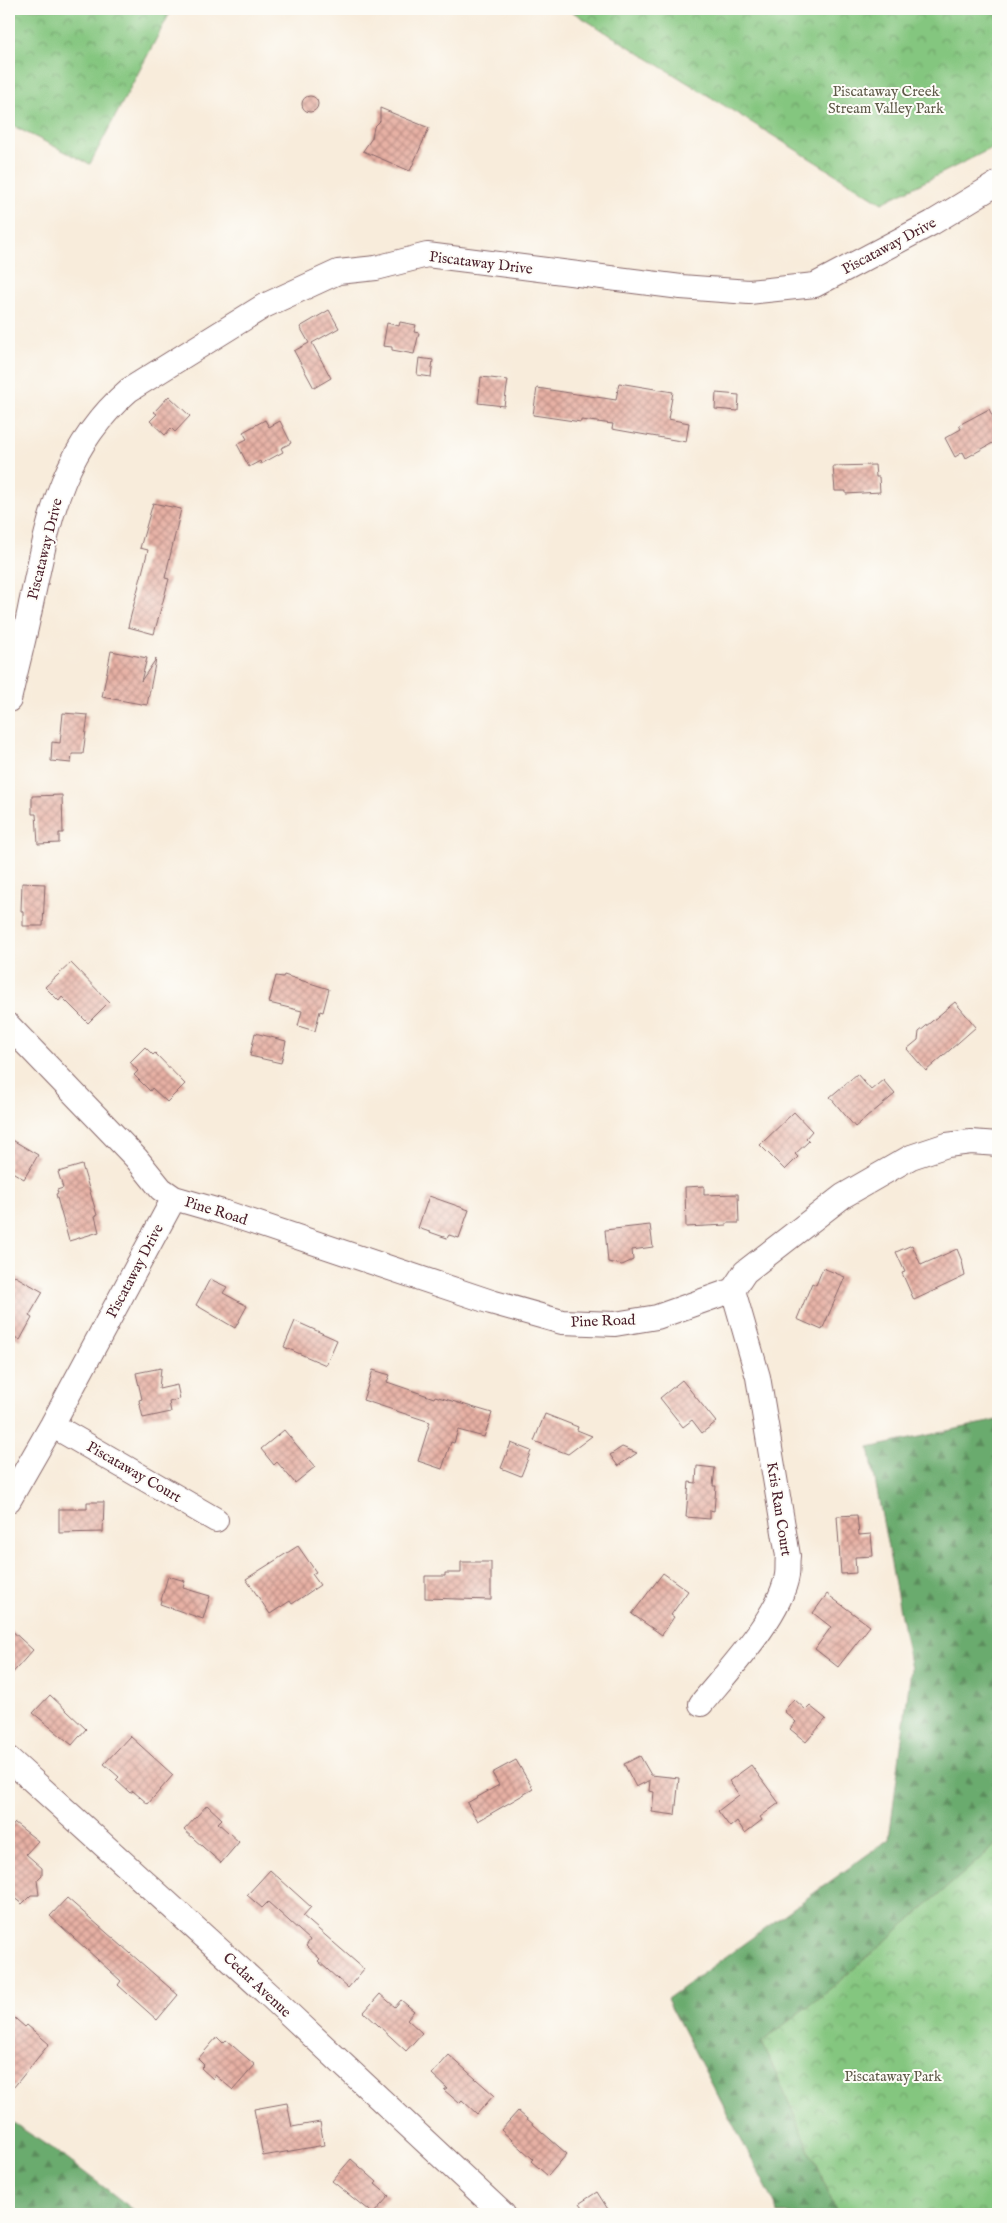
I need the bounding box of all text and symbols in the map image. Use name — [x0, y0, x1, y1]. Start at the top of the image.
park label: Piscataway Creek Stream Valley Park — [828, 82, 945, 118]
street label: Piscataway Drive — [839, 213, 940, 279]
street label: Piscataway Drive — [428, 247, 534, 279]
street label: Piscataway Drive — [23, 496, 67, 602]
street label: Pine Road — [182, 1192, 251, 1230]
street label: Piscataway Drive — [102, 1220, 168, 1321]
street label: Pine Road — [570, 1310, 637, 1332]
street label: Piscataway Court — [83, 1437, 185, 1507]
street label: Kris Ran Court — [762, 1461, 796, 1557]
street label: Cedar Avenue — [219, 1948, 295, 2022]
park label: Piscataway Park — [844, 2067, 943, 2086]

